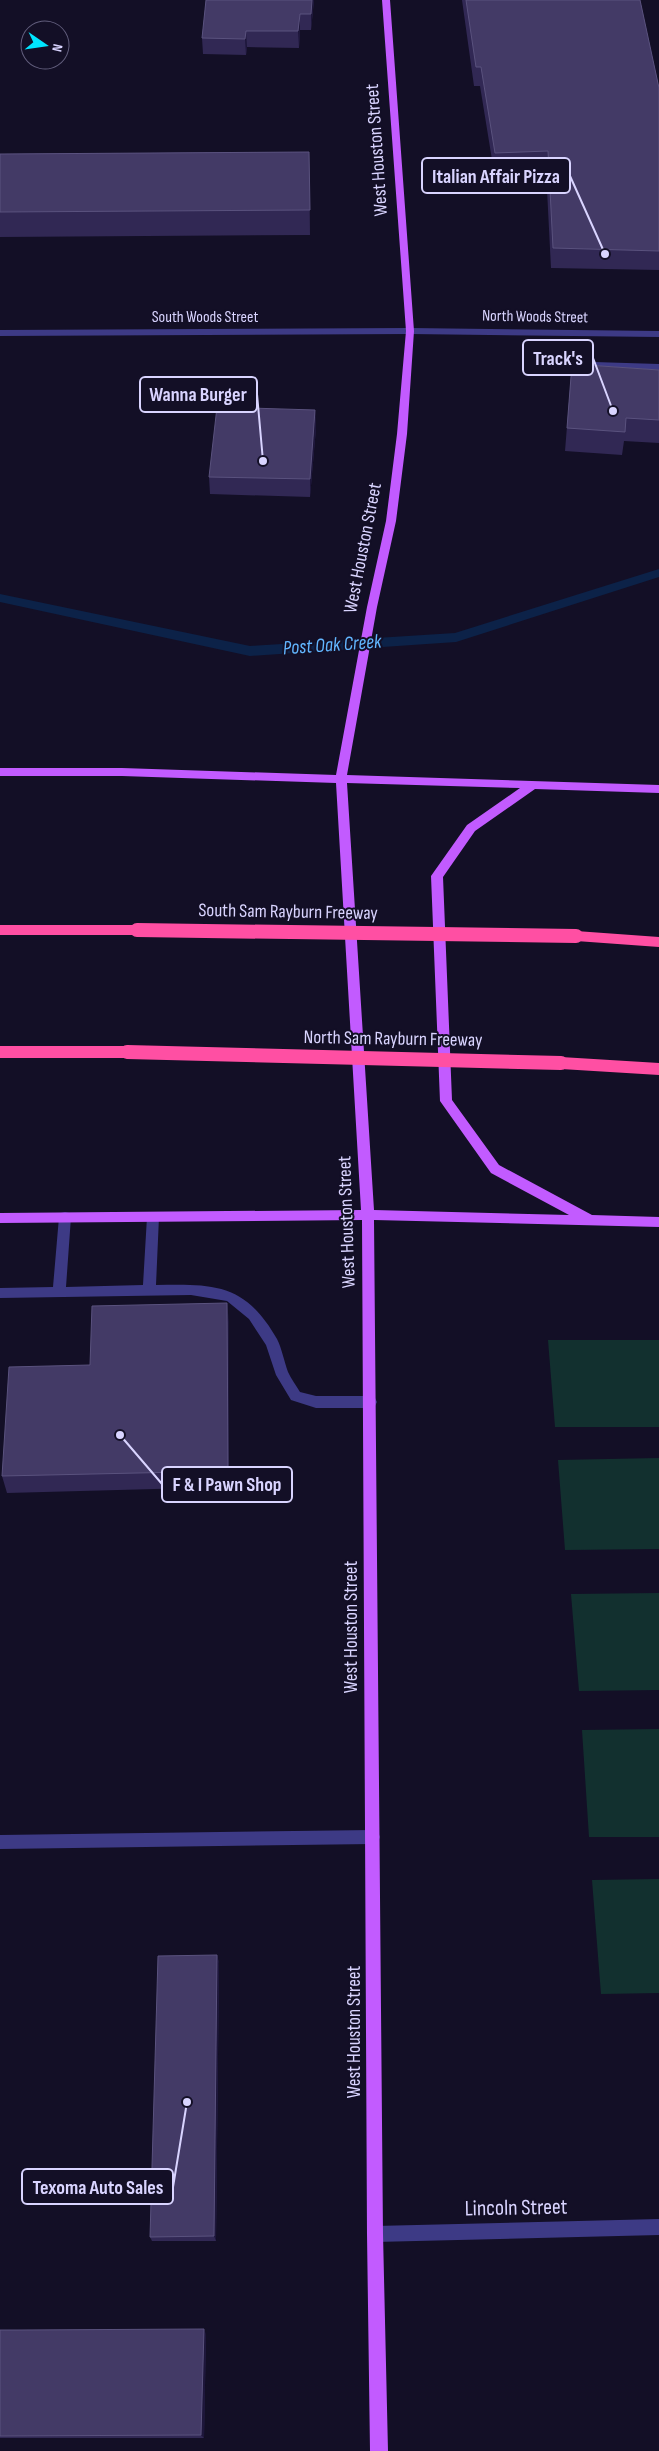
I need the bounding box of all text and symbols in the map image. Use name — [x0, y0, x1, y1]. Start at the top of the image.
north arrow — [20, 20, 70, 70]
text: N — [48, 42, 66, 53]
street label: West Houston Street — [361, 83, 393, 217]
callout: Italian Affair Pizza — [422, 158, 570, 193]
text: Italian Affair Pizza — [432, 165, 560, 189]
street label: North Woods Street — [482, 307, 588, 327]
street label: South Woods Street — [152, 308, 258, 327]
callout: Track's — [523, 340, 593, 375]
text: Track's — [533, 347, 583, 371]
callout: Wanna Burger — [140, 377, 257, 412]
text: Wanna Burger — [149, 383, 247, 407]
street label: West Houston Street — [339, 481, 387, 615]
water label: Post Oak Creek — [282, 630, 383, 660]
street label: South Sam Rayburn Freeway — [198, 899, 379, 925]
street label: North Sam Rayburn Freeway — [303, 1026, 483, 1052]
street label: West Houston Street — [333, 1155, 361, 1289]
callout: F & I Pawn Shop — [162, 1467, 292, 1502]
text: F & I Pawn Shop — [172, 1473, 282, 1497]
street label: West Houston Street — [340, 1561, 363, 1693]
street label: West Houston Street — [343, 1966, 366, 2098]
callout: Texoma Auto Sales — [22, 2169, 173, 2204]
text: Texoma Auto Sales — [32, 2176, 164, 2200]
street label: Lincoln Street — [464, 2194, 568, 2222]

